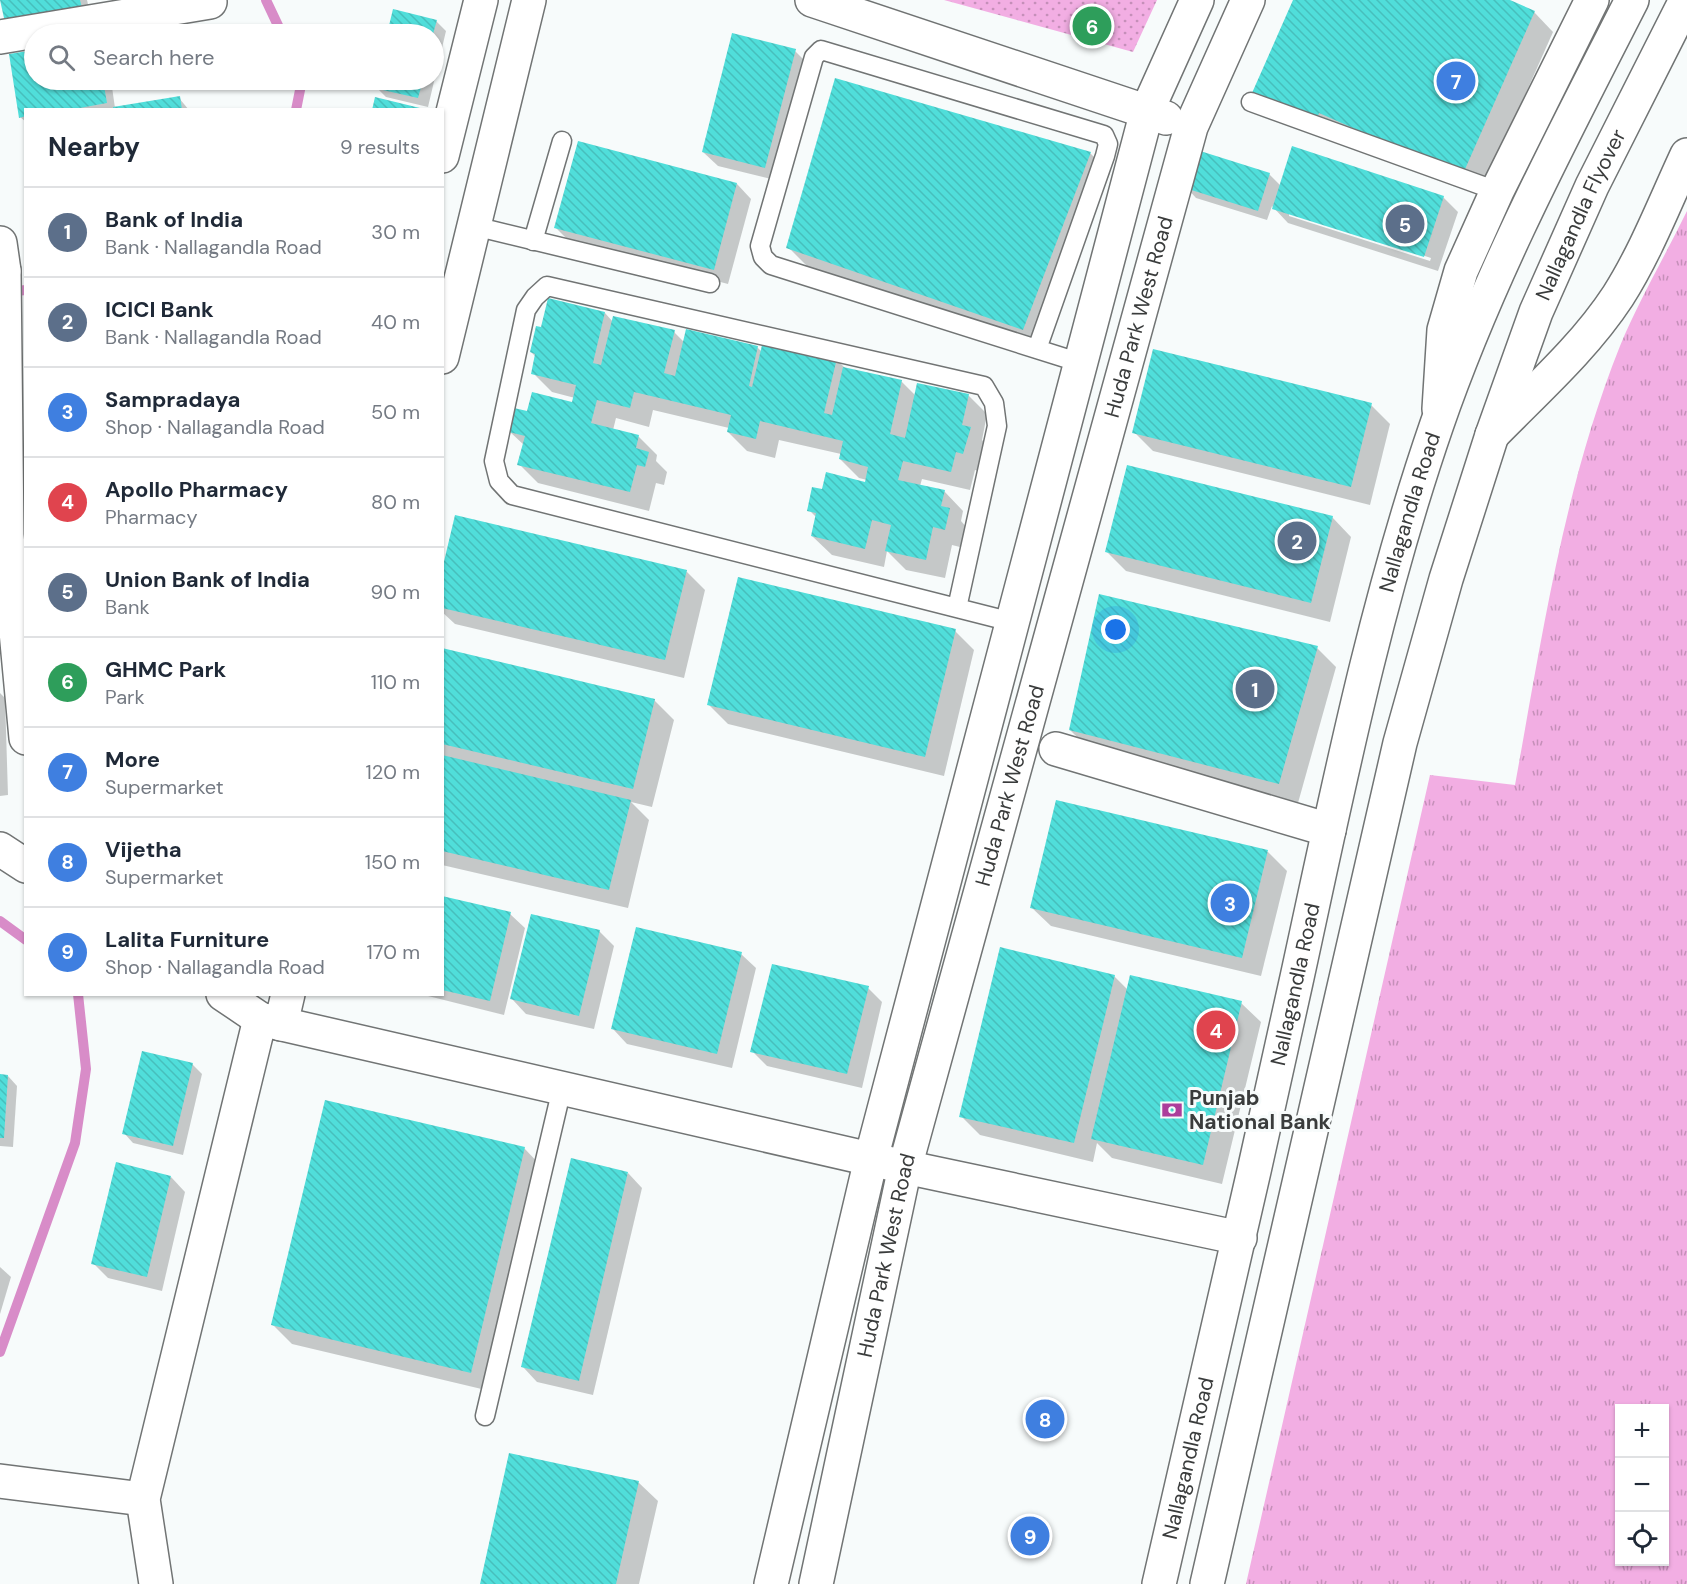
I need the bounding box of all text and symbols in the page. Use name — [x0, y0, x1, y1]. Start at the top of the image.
pin: 6 — [1072, 3, 1112, 48]
search box — [24, 24, 444, 90]
icon: search — [45, 41, 78, 74]
text: Search here — [93, 43, 214, 72]
pin: 7 — [1436, 58, 1476, 104]
street label: Nallagandla Flyover — [1529, 124, 1633, 305]
text: Nearby — [48, 130, 140, 164]
text: 9 results — [340, 134, 420, 160]
pin: 5 — [1386, 202, 1424, 246]
text: Bank of India — [105, 205, 243, 234]
street label: Huda Park West Road — [1098, 213, 1180, 421]
text: 1 — [64, 219, 71, 245]
text: 30 m — [371, 219, 420, 245]
text: Bank · Nallagandla Road — [105, 234, 322, 260]
text: ICICI Bank — [105, 295, 214, 324]
text: 2 — [62, 309, 73, 335]
text: 40 m — [371, 309, 420, 335]
text: Bank · Nallagandla Road — [105, 324, 322, 350]
text: Sampradaya — [105, 385, 240, 414]
text: 3 — [61, 399, 74, 425]
text: 50 m — [371, 399, 420, 425]
text: Shop · Nallagandla Road — [105, 414, 325, 440]
street label: Nallagandla Road — [1372, 428, 1447, 595]
text: Apollo Pharmacy — [105, 475, 288, 504]
text: 4 — [61, 489, 74, 515]
text: 80 m — [371, 489, 420, 515]
text: Pharmacy — [105, 504, 198, 530]
pin: 2 — [1278, 518, 1316, 564]
text: Union Bank of India — [105, 565, 310, 594]
text: 5 — [61, 579, 74, 605]
text: 90 m — [371, 579, 420, 605]
text: Bank — [105, 594, 150, 620]
your location — [1101, 615, 1130, 644]
text: GHMC Park — [105, 655, 226, 684]
pin: 1 — [1236, 666, 1274, 712]
text: 6 — [61, 669, 74, 695]
text: 110 m — [371, 669, 420, 695]
street label: Huda Park West Road — [969, 682, 1051, 889]
text: Park — [105, 684, 145, 710]
text: More — [105, 745, 160, 774]
text: 7 — [62, 759, 73, 785]
text: 120 m — [366, 759, 420, 785]
text: Supermarket — [105, 774, 224, 800]
text: Vijetha — [105, 835, 182, 864]
text: 8 — [61, 849, 74, 875]
text: 150 m — [365, 849, 420, 875]
text: Supermarket — [105, 864, 224, 890]
pin: 3 — [1210, 880, 1250, 926]
street label: Nallagandla Road — [1264, 900, 1327, 1068]
text: Lalita Furniture — [105, 925, 269, 954]
text: 9 — [61, 939, 74, 965]
text: 170 m — [367, 939, 420, 965]
text: Shop · Nallagandla Road — [105, 954, 325, 980]
pin: 4 — [1196, 1008, 1236, 1052]
place label: Punjab National Bank — [1189, 1084, 1331, 1136]
bank icon: Punjab National Bank — [1160, 1098, 1184, 1122]
street label: Huda Park West Road — [851, 1150, 922, 1360]
street label: Nallagandla Road — [1156, 1374, 1221, 1542]
pin: 8 — [1026, 1396, 1064, 1442]
map controls — [1615, 1404, 1669, 1566]
button: + — [1615, 1404, 1669, 1458]
button: − — [1615, 1458, 1669, 1512]
button: locate — [1615, 1512, 1669, 1566]
pin: 9 — [1010, 1514, 1050, 1558]

